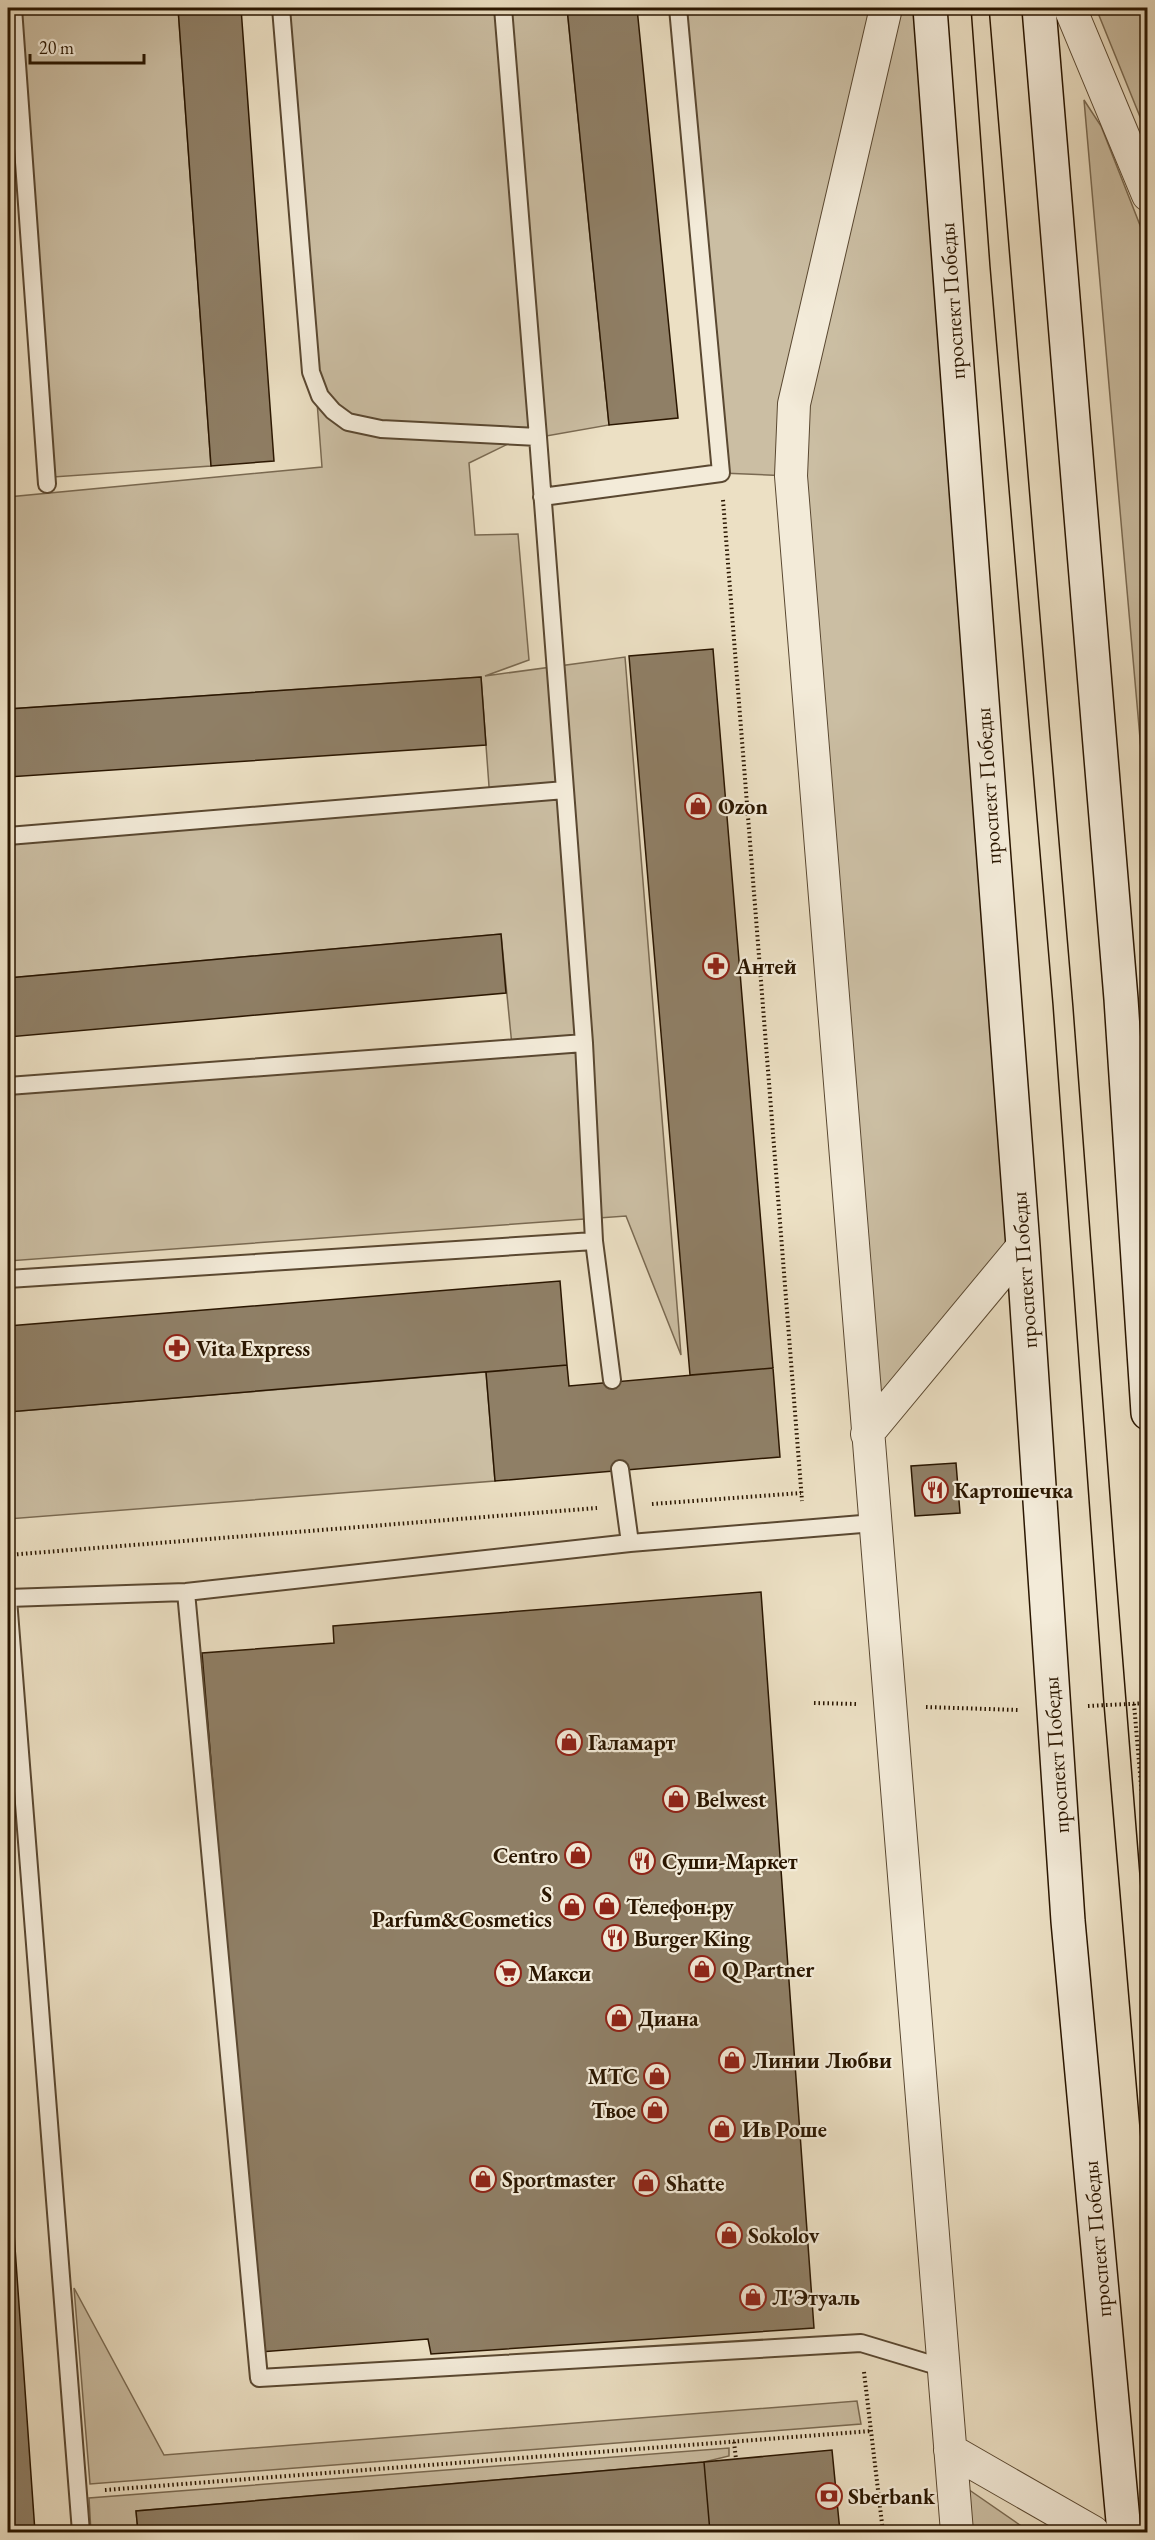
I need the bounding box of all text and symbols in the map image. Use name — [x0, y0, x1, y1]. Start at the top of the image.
scale bar — [30, 27, 144, 65]
text: 20 m — [39, 36, 74, 59]
street label: проспект Победы — [932, 222, 972, 380]
street label: проспект Победы — [968, 707, 1008, 865]
shop icon: Ozon — [683, 791, 713, 821]
place label: Ozon — [718, 792, 768, 821]
pharmacy icon: Антей — [701, 951, 731, 981]
place label: Антей — [735, 952, 797, 981]
street label: проспект Победы — [1004, 1191, 1044, 1349]
pharmacy icon: Vita Express — [162, 1333, 192, 1363]
place label: Vita Express — [196, 1334, 310, 1363]
restaurant icon: Картошечка — [920, 1475, 950, 1505]
place label: Картошечка — [954, 1476, 1073, 1505]
street label: проспект Победы — [1036, 1676, 1076, 1834]
shop icon: Галамарт — [554, 1727, 584, 1757]
place label: Галамарт — [588, 1728, 676, 1757]
shop icon: Belwest — [661, 1784, 691, 1814]
place label: Belwest — [696, 1785, 767, 1814]
shop icon: Centro — [563, 1840, 593, 1870]
place label: Centro — [493, 1841, 558, 1870]
restaurant icon: Суши-Маркет — [627, 1846, 657, 1876]
place label: Суши-Маркет — [662, 1847, 798, 1876]
place label: S Parfum&Cosmetics — [372, 1880, 552, 1934]
shop icon: Телефон.ру — [592, 1891, 622, 1921]
shop icon: S Parfum&Cosmetics — [557, 1892, 587, 1922]
place label: Телефон.ру — [626, 1892, 734, 1921]
restaurant icon: Burger King — [600, 1923, 630, 1953]
place label: Burger King — [634, 1924, 751, 1953]
shop icon: Q Partner — [687, 1954, 717, 1984]
place label: Q Partner — [722, 1955, 815, 1984]
supermarket icon: Макси — [493, 1958, 523, 1988]
place label: Макси — [528, 1959, 591, 1988]
shop icon: Диана — [604, 2003, 634, 2033]
place label: Диана — [638, 2004, 699, 2033]
shop icon: Линии Любви — [717, 2045, 747, 2075]
place label: Линии Любви — [752, 2046, 892, 2075]
shop icon: МТС — [642, 2061, 672, 2091]
place label: МТС — [587, 2062, 638, 2091]
shop icon: Твое — [640, 2095, 670, 2125]
place label: Твое — [591, 2096, 636, 2125]
shop icon: Ив Роше — [707, 2114, 737, 2144]
place label: Ив Роше — [742, 2115, 827, 2144]
street label: проспект Победы — [1076, 2159, 1118, 2319]
shop icon: Sportmaster — [468, 2164, 498, 2194]
place label: Sportmaster — [502, 2165, 616, 2194]
shop icon: Shatte — [631, 2168, 661, 2198]
place label: Shatte — [666, 2169, 724, 2198]
shop icon: Sokolov — [714, 2220, 744, 2250]
place label: Sokolov — [748, 2221, 820, 2250]
shop icon: Л'Этуаль — [738, 2282, 768, 2312]
place label: Л'Этуаль — [772, 2283, 860, 2312]
bank icon: Sberbank — [814, 2481, 844, 2511]
place label: Sberbank — [848, 2482, 936, 2511]

